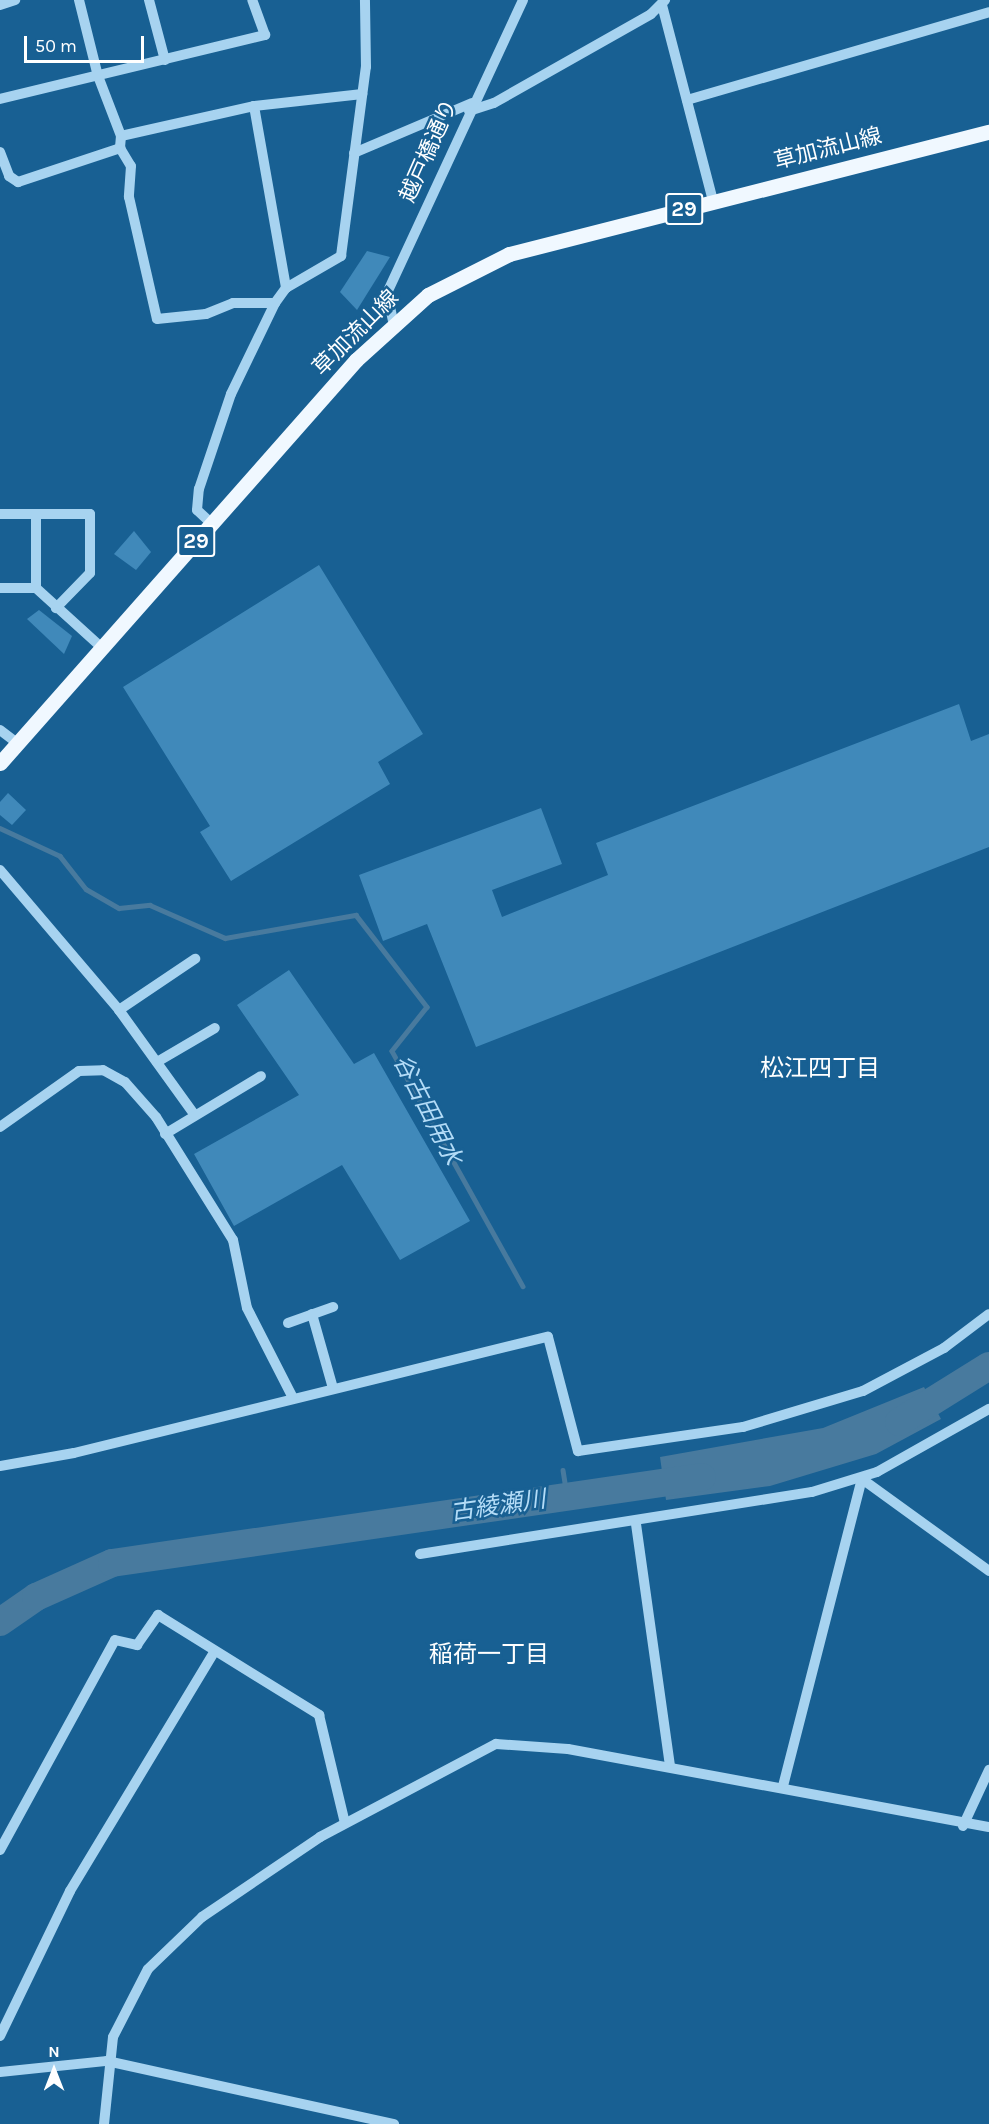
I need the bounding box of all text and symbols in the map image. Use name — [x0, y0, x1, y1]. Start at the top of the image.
scale bar — [27, 24, 147, 62]
text: 50 m — [35, 35, 77, 57]
street label: 越戸橋通り — [395, 95, 463, 207]
street label: 草加流山線 — [771, 123, 885, 175]
road number: 29 — [664, 191, 704, 227]
street label: 草加流山線 — [308, 285, 404, 381]
road number: 29 — [176, 523, 216, 559]
water label: 谷古田用水 — [387, 1050, 467, 1170]
district label: 松江四丁目 — [760, 1055, 880, 1083]
water label: 古綾瀬川 — [448, 1485, 548, 1527]
district label: 稲荷一丁目 — [429, 1641, 549, 1669]
north arrow — [24, 2040, 84, 2100]
text: N — [48, 2042, 60, 2061]

